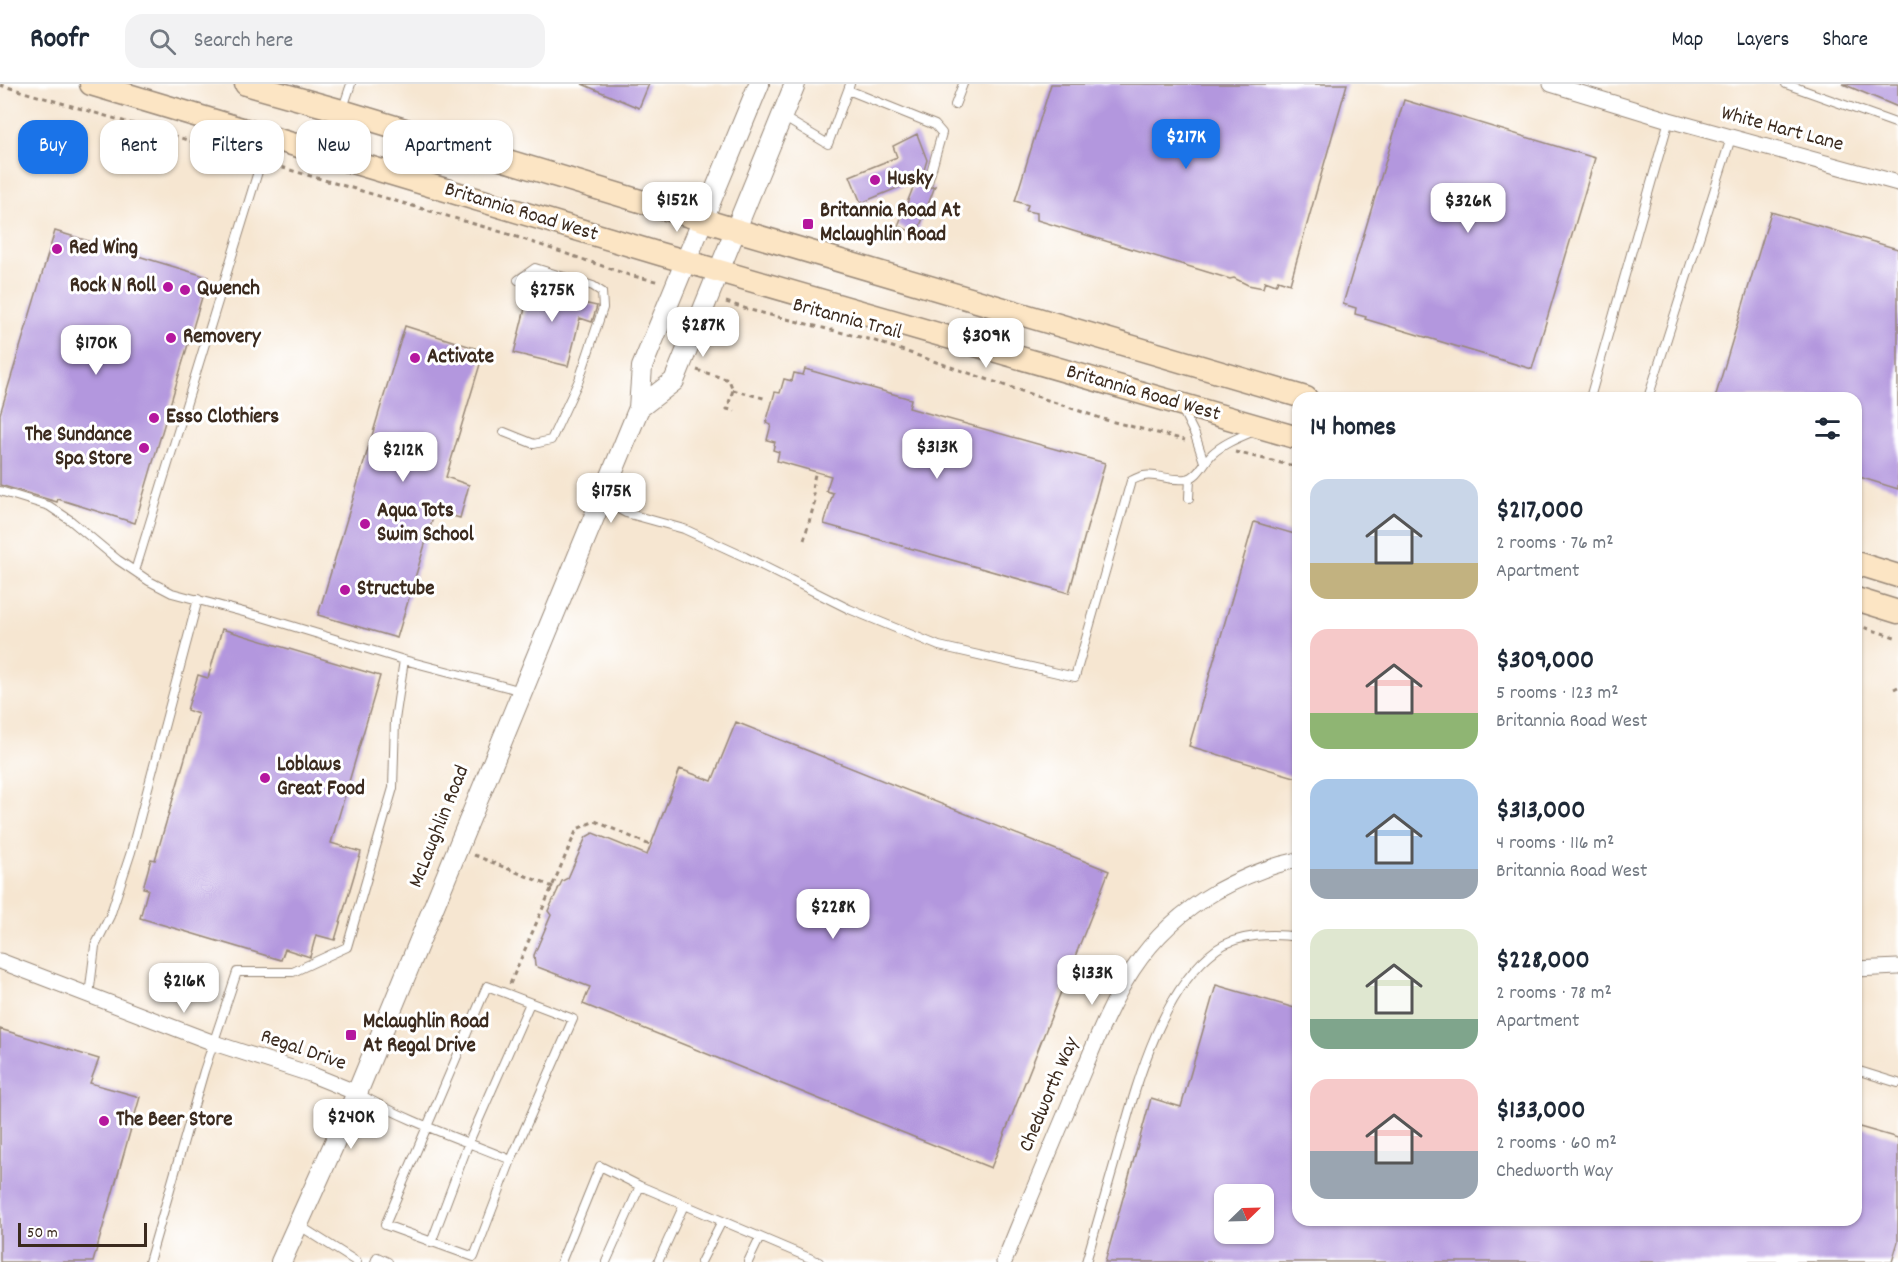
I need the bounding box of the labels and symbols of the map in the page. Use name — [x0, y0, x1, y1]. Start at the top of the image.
street label: White Hart Lane — [1717, 99, 1847, 161]
pin: $217K — [1144, 119, 1228, 170]
place label: Husky — [887, 165, 934, 195]
marker: Husky — [868, 173, 882, 187]
street label: Britannia Road West — [441, 175, 602, 251]
pin: $152K — [635, 182, 719, 233]
pin: $326K — [1426, 183, 1510, 234]
place label: Britannia Road At Mclaughlin Road — [820, 197, 961, 251]
marker: Britannia Road At Mclaughlin Road — [801, 217, 815, 231]
place label: Red Wing — [69, 234, 138, 264]
marker: Red Wing — [50, 242, 64, 256]
place label: Rock N Roll — [70, 272, 157, 302]
pin: $275K — [510, 272, 594, 323]
place label: Qwench — [197, 275, 260, 305]
marker: Rock N Roll — [161, 280, 175, 294]
marker: Qwench — [178, 283, 192, 297]
street label: Britannia Trail — [789, 291, 905, 349]
pin: $287K — [661, 307, 745, 358]
pin: $309K — [944, 318, 1028, 369]
place label: Removery — [183, 323, 262, 353]
pin: $170K — [54, 325, 138, 376]
marker: Removery — [164, 331, 178, 345]
place label: Activate — [427, 343, 494, 373]
marker: Activate — [408, 351, 422, 365]
street label: Britannia Road West — [1062, 358, 1224, 430]
place label: Esso Clothiers — [166, 403, 279, 433]
marker: Esso Clothiers — [147, 411, 161, 425]
place label: The Sundance Spa Store — [25, 421, 132, 475]
pin: $313K — [895, 429, 979, 480]
pin: $212K — [361, 432, 445, 483]
marker: The Sundance Spa Store — [137, 441, 151, 455]
pin: $175K — [569, 473, 653, 524]
place label: Aqua Tots Swim School — [377, 497, 475, 551]
marker: Aqua Tots Swim School — [358, 517, 372, 531]
place label: Structube — [357, 575, 434, 605]
marker: Structube — [338, 583, 352, 597]
place label: Loblaws Great Food — [277, 751, 365, 805]
street label: McLaughlin Road — [402, 761, 478, 893]
marker: Loblaws Great Food — [258, 771, 272, 785]
pin: $228K — [791, 889, 875, 940]
pin: $133K — [1050, 955, 1134, 1006]
pin: $216K — [142, 963, 226, 1014]
place label: Mclaughlin Road At Regal Drive — [363, 1008, 489, 1062]
street label: Regal Drive — [256, 1022, 350, 1080]
marker: Mclaughlin Road At Regal Drive — [344, 1028, 358, 1042]
street label: Chedworth Way — [1012, 1032, 1088, 1157]
pin: $240K — [309, 1099, 393, 1150]
place label: The Beer Store — [116, 1106, 233, 1136]
marker: The Beer Store — [97, 1114, 111, 1128]
north arrow — [1214, 1184, 1274, 1244]
scale bar — [18, 1220, 147, 1248]

